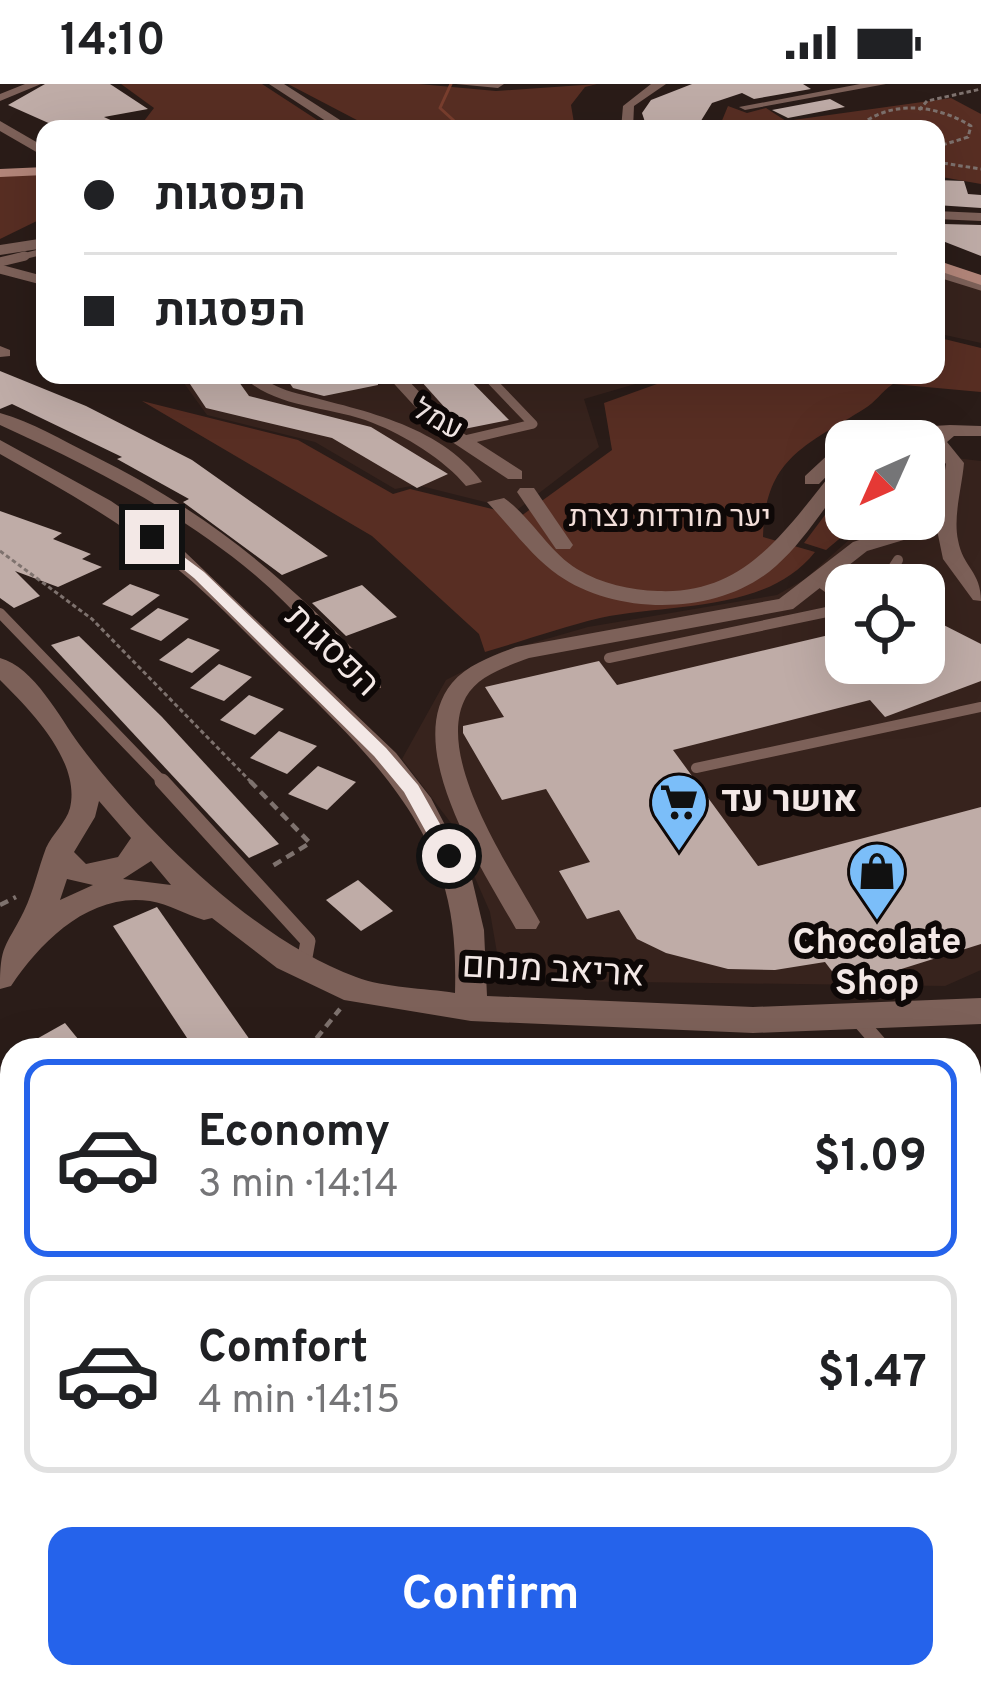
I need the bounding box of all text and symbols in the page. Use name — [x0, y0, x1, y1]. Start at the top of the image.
text: 14:10 — [60, 14, 165, 71]
text: הפסגות — [156, 169, 306, 226]
text: הפסגות — [156, 285, 306, 342]
street label: עמל — [405, 392, 469, 450]
north arrow — [825, 420, 945, 540]
map controls — [825, 420, 945, 684]
park label: יער מורדות נצרת — [569, 500, 771, 537]
route end — [125, 510, 179, 564]
button: locate — [825, 564, 945, 684]
street label: הפסגות — [274, 596, 388, 708]
supermarket icon: אושר עד — [648, 771, 710, 853]
place label: אושר עד — [721, 779, 857, 825]
route start — [422, 829, 476, 883]
shop icon: Chocolate Shop — [846, 840, 908, 922]
place label: Chocolate Shop — [793, 921, 961, 1008]
street label: אריאב מנחם — [461, 944, 645, 1000]
icon: car — [54, 1104, 162, 1212]
text: Economy — [198, 1105, 390, 1162]
text: $1.09 — [813, 1130, 927, 1187]
text: 3 min · 14:14 — [198, 1162, 399, 1211]
icon: car — [54, 1320, 162, 1428]
text: Comfort — [198, 1321, 368, 1378]
text: $1.47 — [818, 1346, 927, 1403]
text: 4 min · 14:15 — [198, 1378, 400, 1427]
button: Confirm — [48, 1527, 933, 1665]

